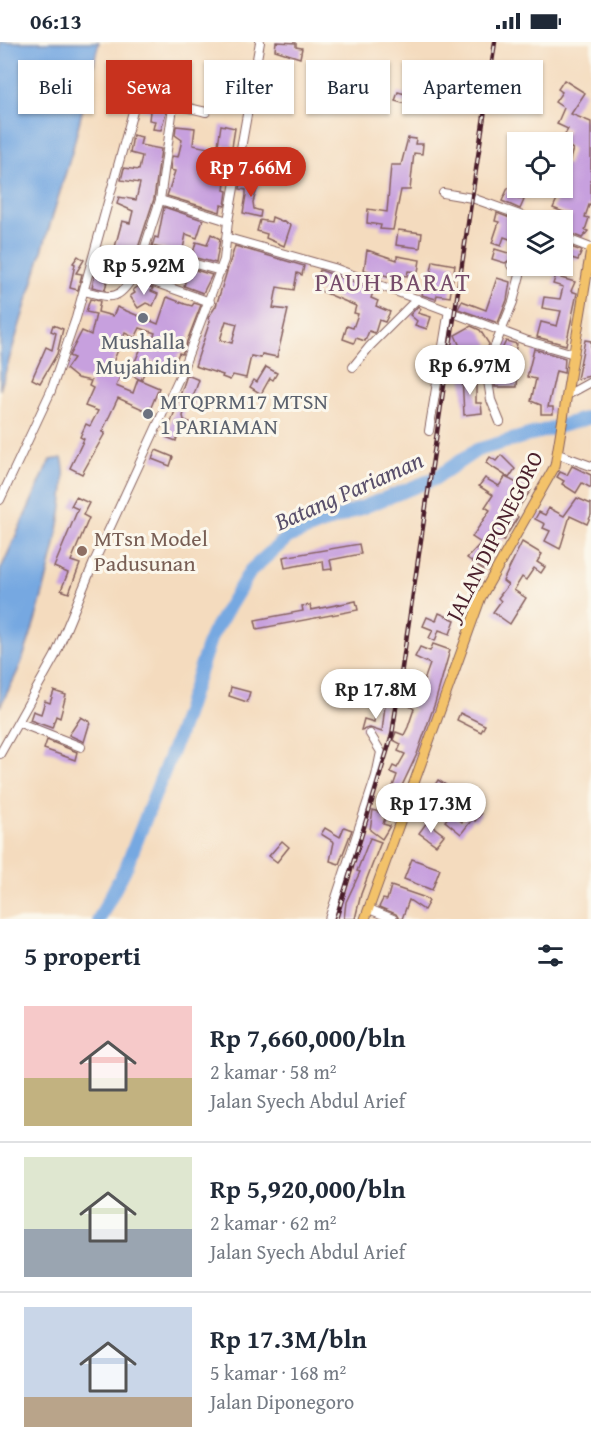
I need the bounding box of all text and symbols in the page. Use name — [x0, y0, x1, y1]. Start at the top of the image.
text: 06:13 — [30, 5, 82, 37]
chip: Beli — [18, 60, 94, 114]
chip: Sewa — [106, 60, 192, 114]
chip: Filter — [204, 60, 294, 114]
chip: Baru — [306, 60, 390, 114]
chip: Apartemen — [402, 60, 543, 114]
map controls — [507, 132, 573, 276]
button: locate — [507, 132, 573, 198]
pin: Rp 7.66M — [189, 147, 313, 198]
text: Rp 7.66M — [210, 152, 292, 181]
button: layers — [507, 210, 573, 276]
pin: Rp 5.92M — [82, 245, 206, 296]
text: Rp 5.92M — [103, 250, 185, 279]
district label: PAUH BARAT — [315, 262, 471, 301]
marker: Mushalla Mujahidin — [136, 311, 150, 325]
place label: Mushalla Mujahidin — [95, 325, 191, 382]
pin: Rp 6.97M — [408, 345, 532, 396]
text: Rp 6.97M — [429, 350, 511, 379]
place label: MTQPRM17 MTSN 1 PARIAMAN — [160, 385, 328, 442]
marker: MTQPRM17 MTSN 1 PARIAMAN — [141, 407, 155, 421]
water label: Batang Pariaman — [268, 442, 429, 539]
street label: JALAN DIPONEGORO — [436, 446, 551, 629]
place label: MTsn Model Padusunan — [94, 522, 208, 579]
marker: MTsn Model Padusunan — [75, 544, 89, 558]
pin: Rp 17.8M — [314, 669, 438, 720]
text: Rp 17.8M — [335, 674, 417, 703]
pin: Rp 17.3M — [369, 783, 493, 834]
text: Rp 17.3M — [390, 788, 472, 817]
text: 5 properti — [24, 936, 141, 975]
icon: filters — [534, 939, 567, 972]
text: Rp 7,660,000/bln — [210, 1018, 406, 1057]
icon: home — [72, 1030, 144, 1102]
text: 2 kamar · 58 m² — [210, 1057, 337, 1086]
text: Jalan Syech Abdul Arief — [210, 1086, 405, 1115]
text: Rp 5,920,000/bln — [210, 1169, 406, 1208]
icon: home — [72, 1181, 144, 1253]
text: 2 kamar · 62 m² — [210, 1208, 337, 1237]
text: Jalan Syech Abdul Arief — [210, 1237, 405, 1266]
text: Rp 17.3M/bln — [210, 1319, 367, 1358]
icon: home — [72, 1331, 144, 1403]
text: 5 kamar · 168 m² — [210, 1358, 346, 1387]
text: Jalan Diponegoro — [210, 1387, 354, 1416]

